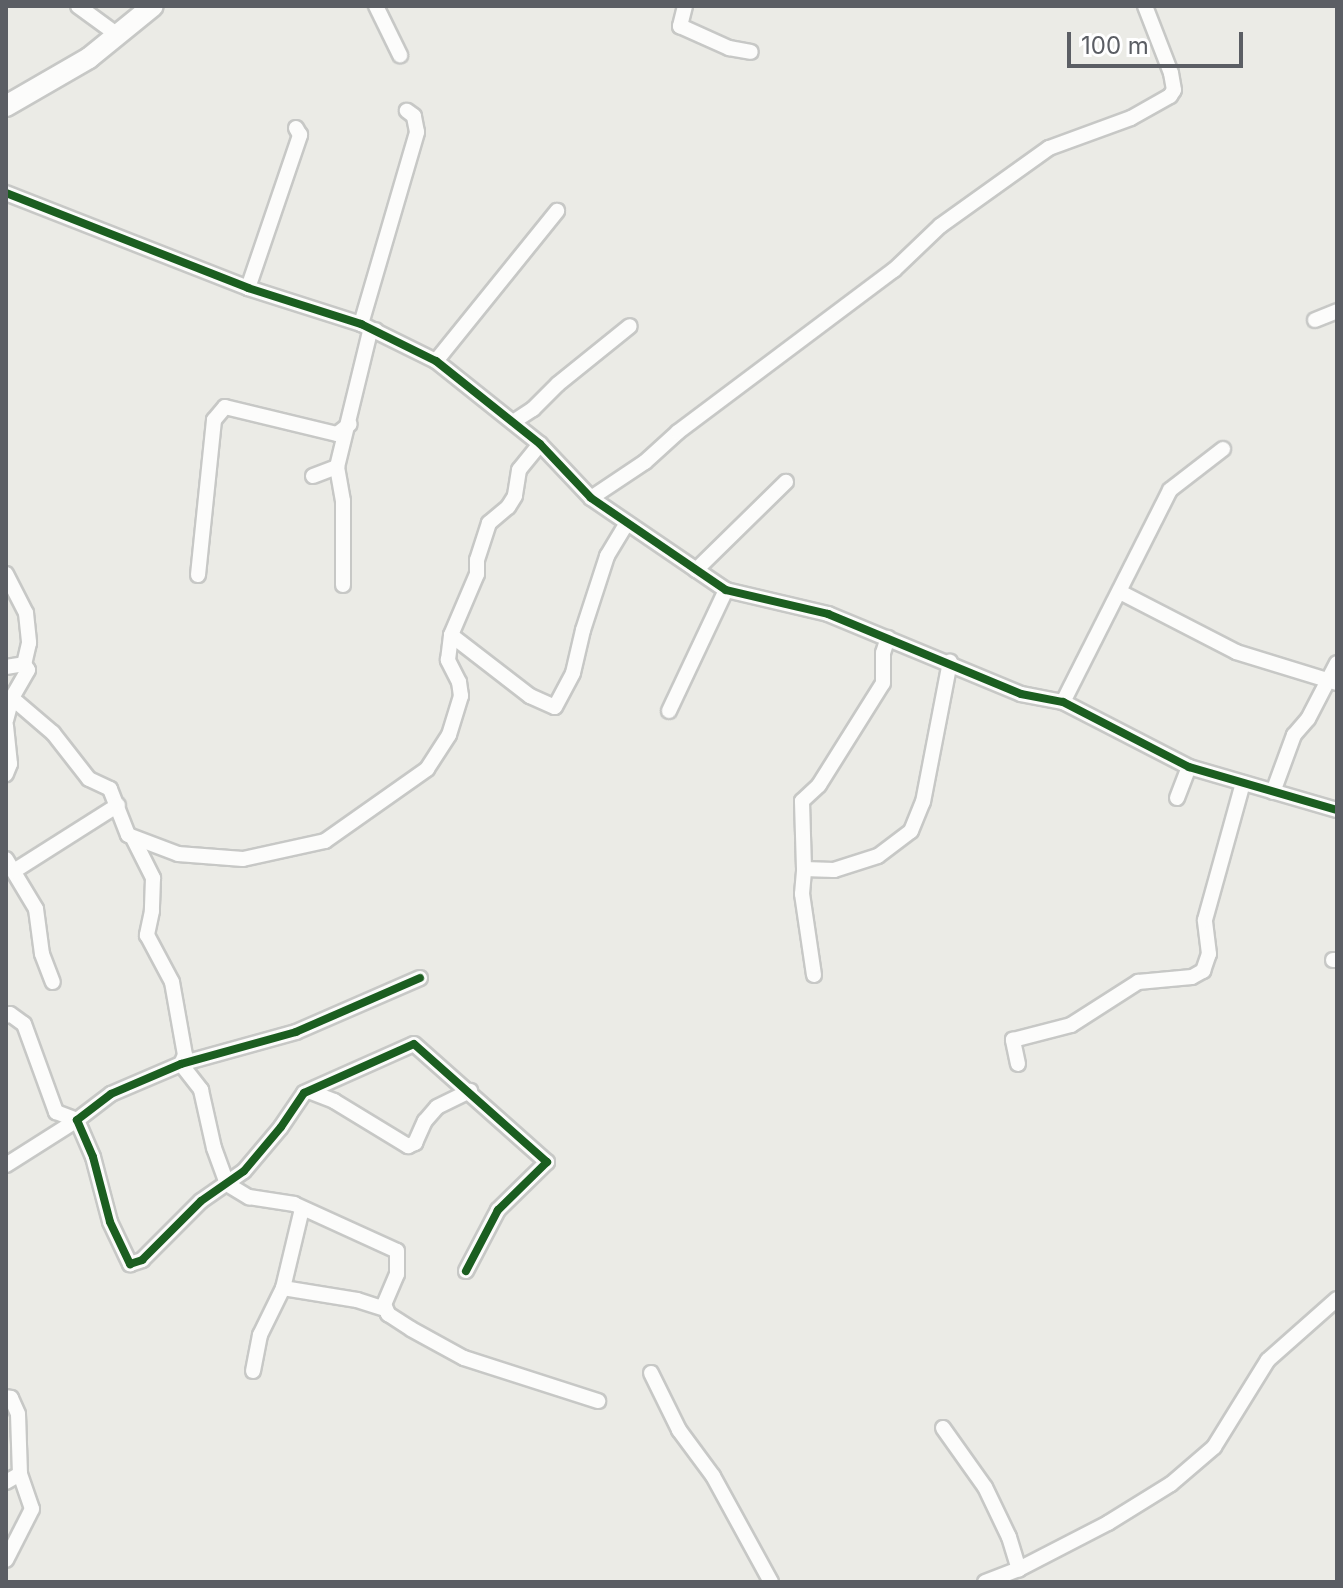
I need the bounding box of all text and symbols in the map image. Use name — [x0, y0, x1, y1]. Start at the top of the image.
scale bar — [1071, 16, 1247, 66]
text: 100 m — [1081, 31, 1149, 60]

